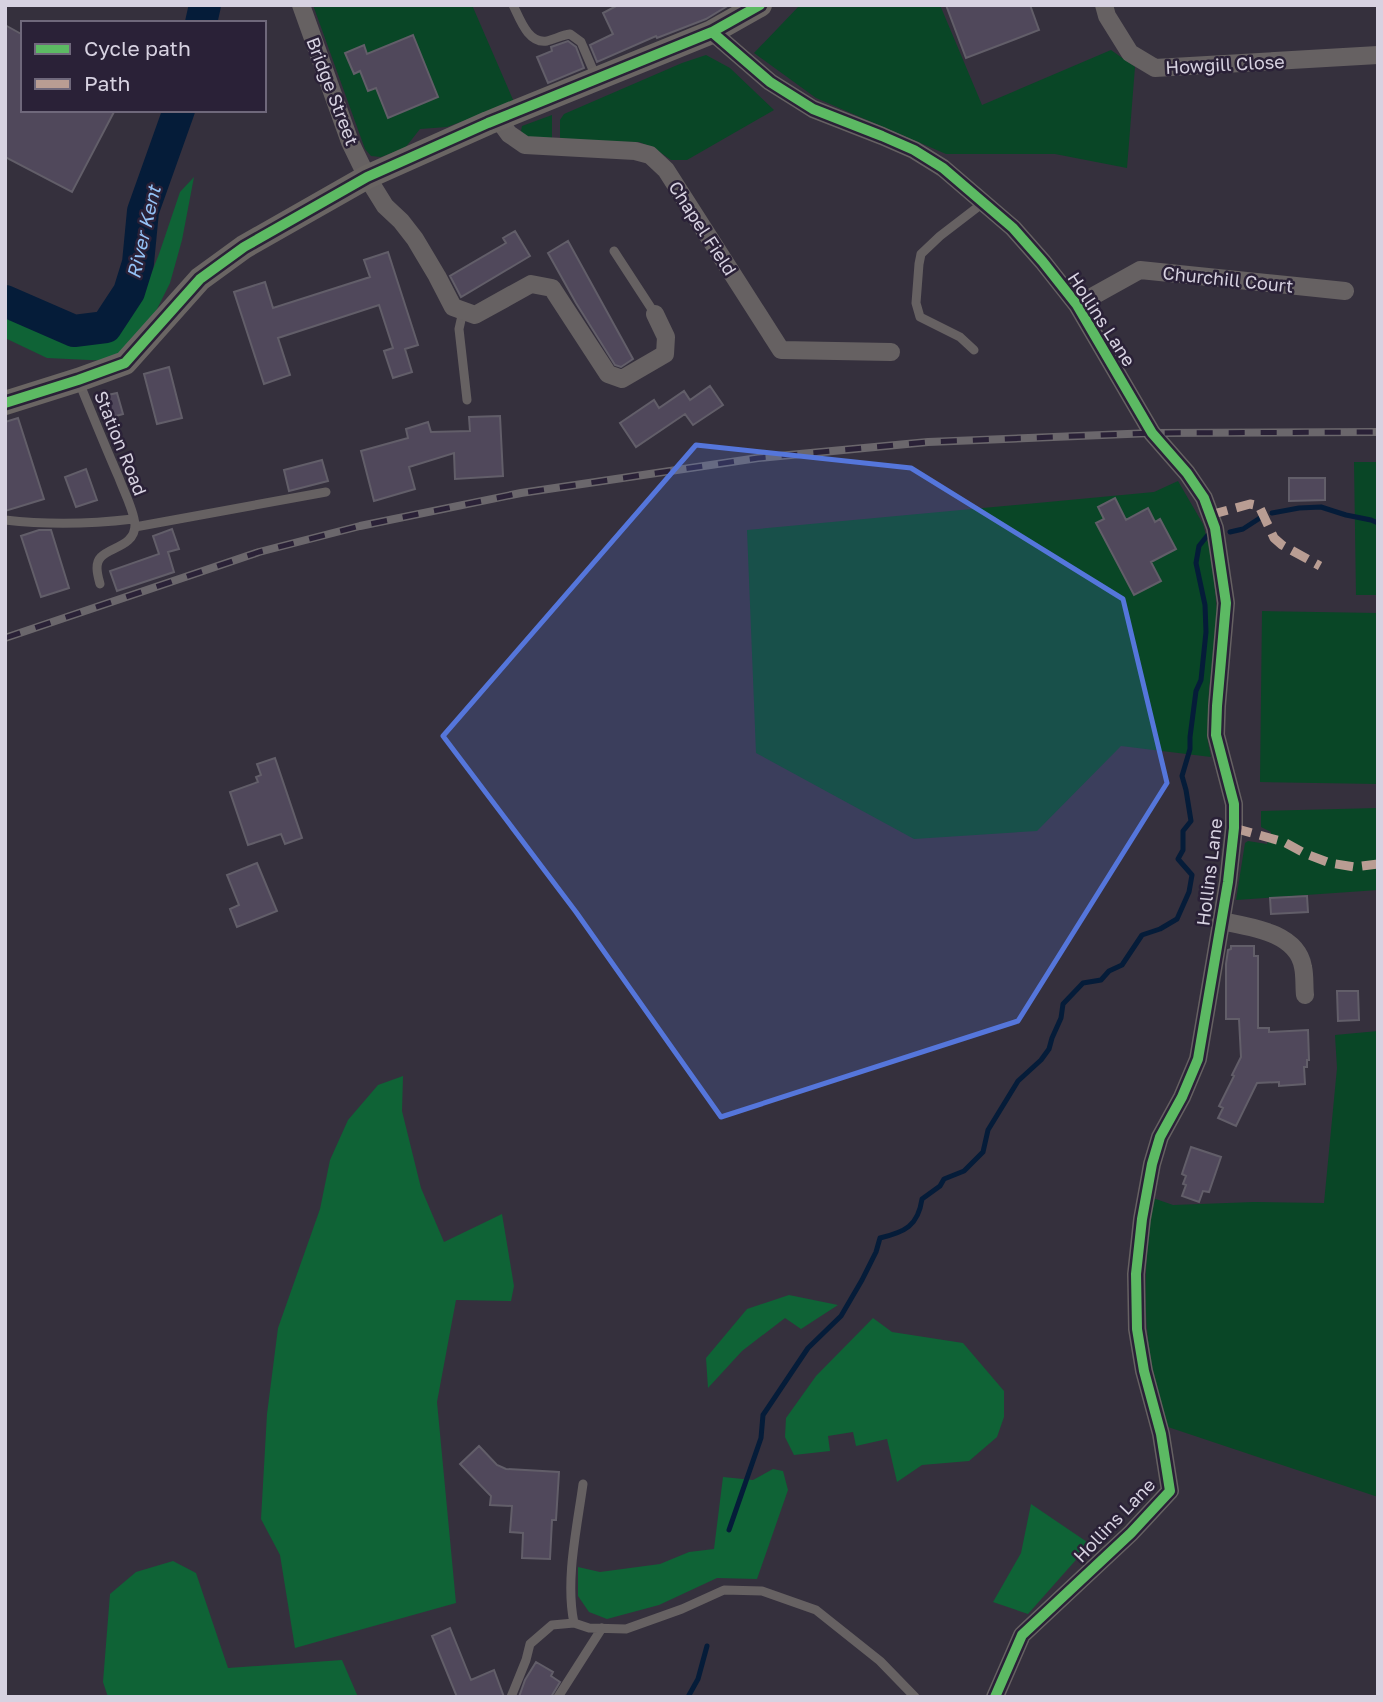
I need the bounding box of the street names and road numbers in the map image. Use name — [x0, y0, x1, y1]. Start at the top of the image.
street label: Bridge Street — [302, 34, 364, 148]
street label: Howgill Close — [1165, 50, 1285, 78]
street label: Chapel Field — [664, 177, 742, 279]
street label: Churchill Court — [1162, 261, 1294, 297]
street label: Hollins Lane — [1063, 268, 1141, 370]
street label: Station Road — [90, 387, 152, 499]
street label: Hollins Lane — [1191, 817, 1227, 927]
street label: Hollins Lane — [1069, 1473, 1159, 1567]

